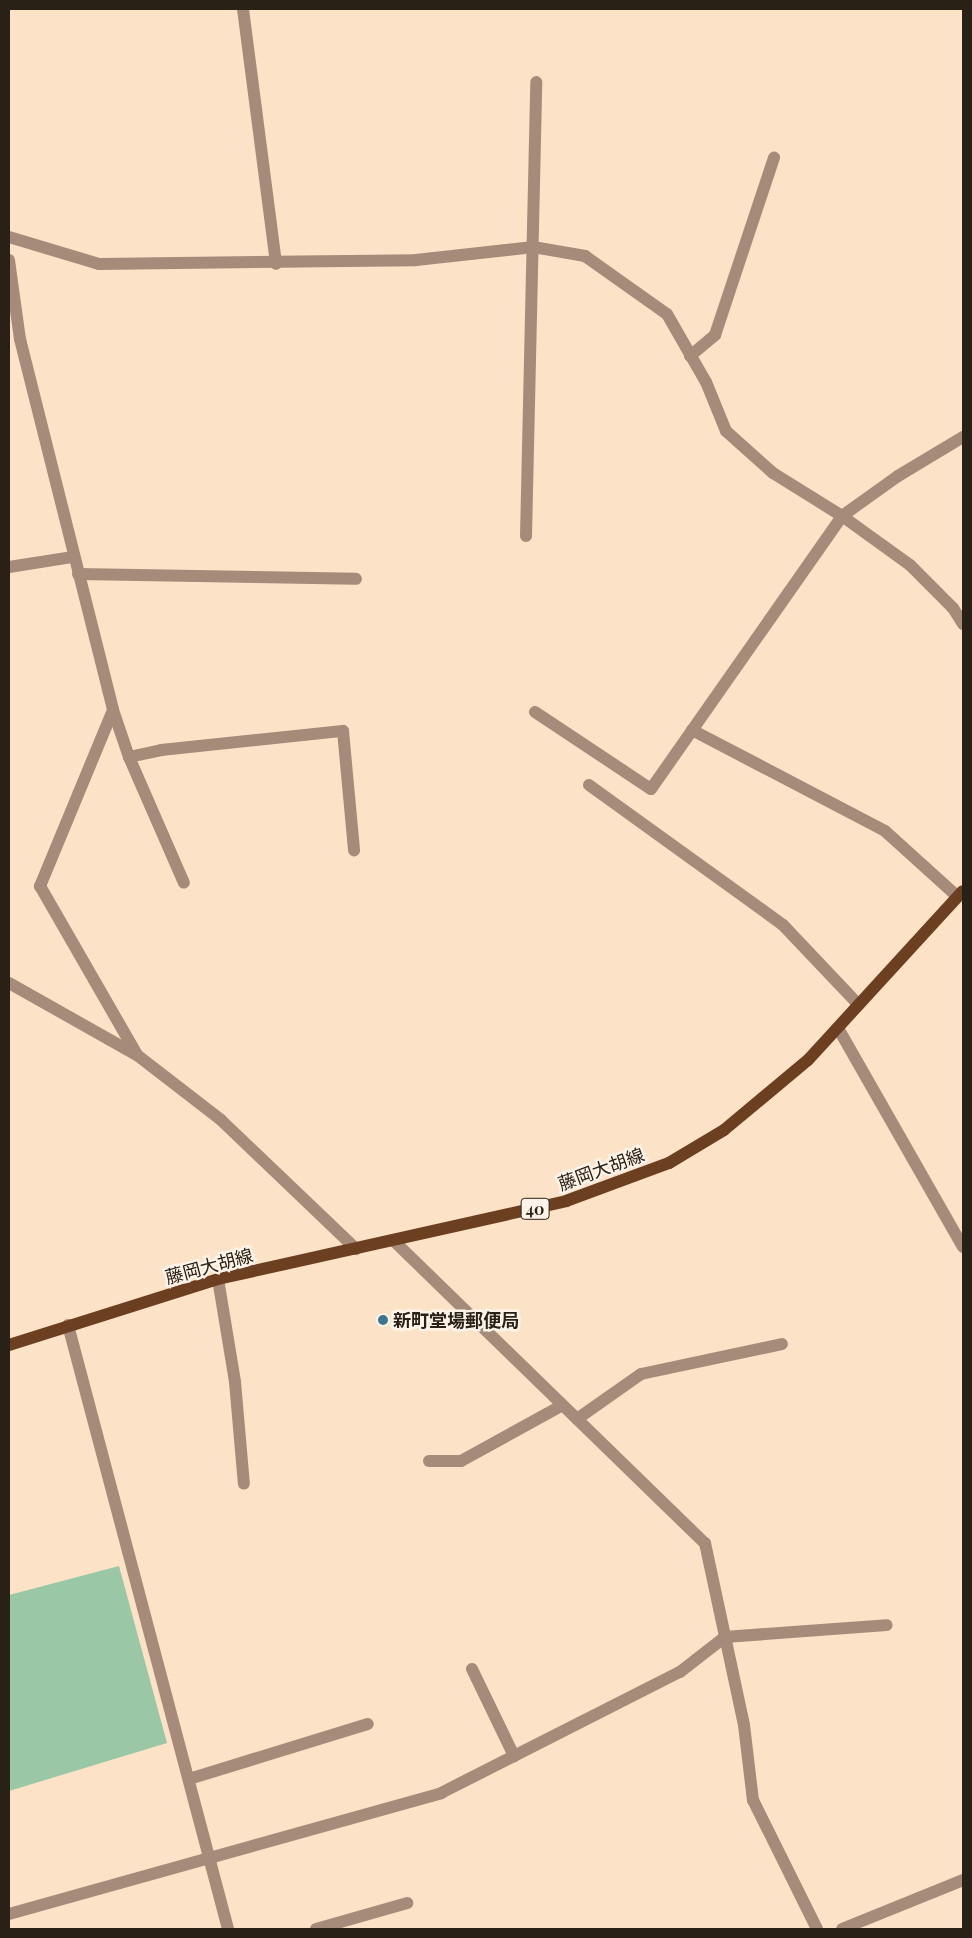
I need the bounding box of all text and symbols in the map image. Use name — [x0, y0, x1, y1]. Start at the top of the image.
street label: 藤岡大胡線 — [555, 1143, 647, 1195]
road number: 40 — [520, 1196, 550, 1222]
street label: 藤岡大胡線 — [163, 1244, 255, 1288]
place label: 新町堂場郵便局 — [393, 1309, 519, 1331]
marker: 新町堂場郵便局 — [377, 1314, 389, 1326]

